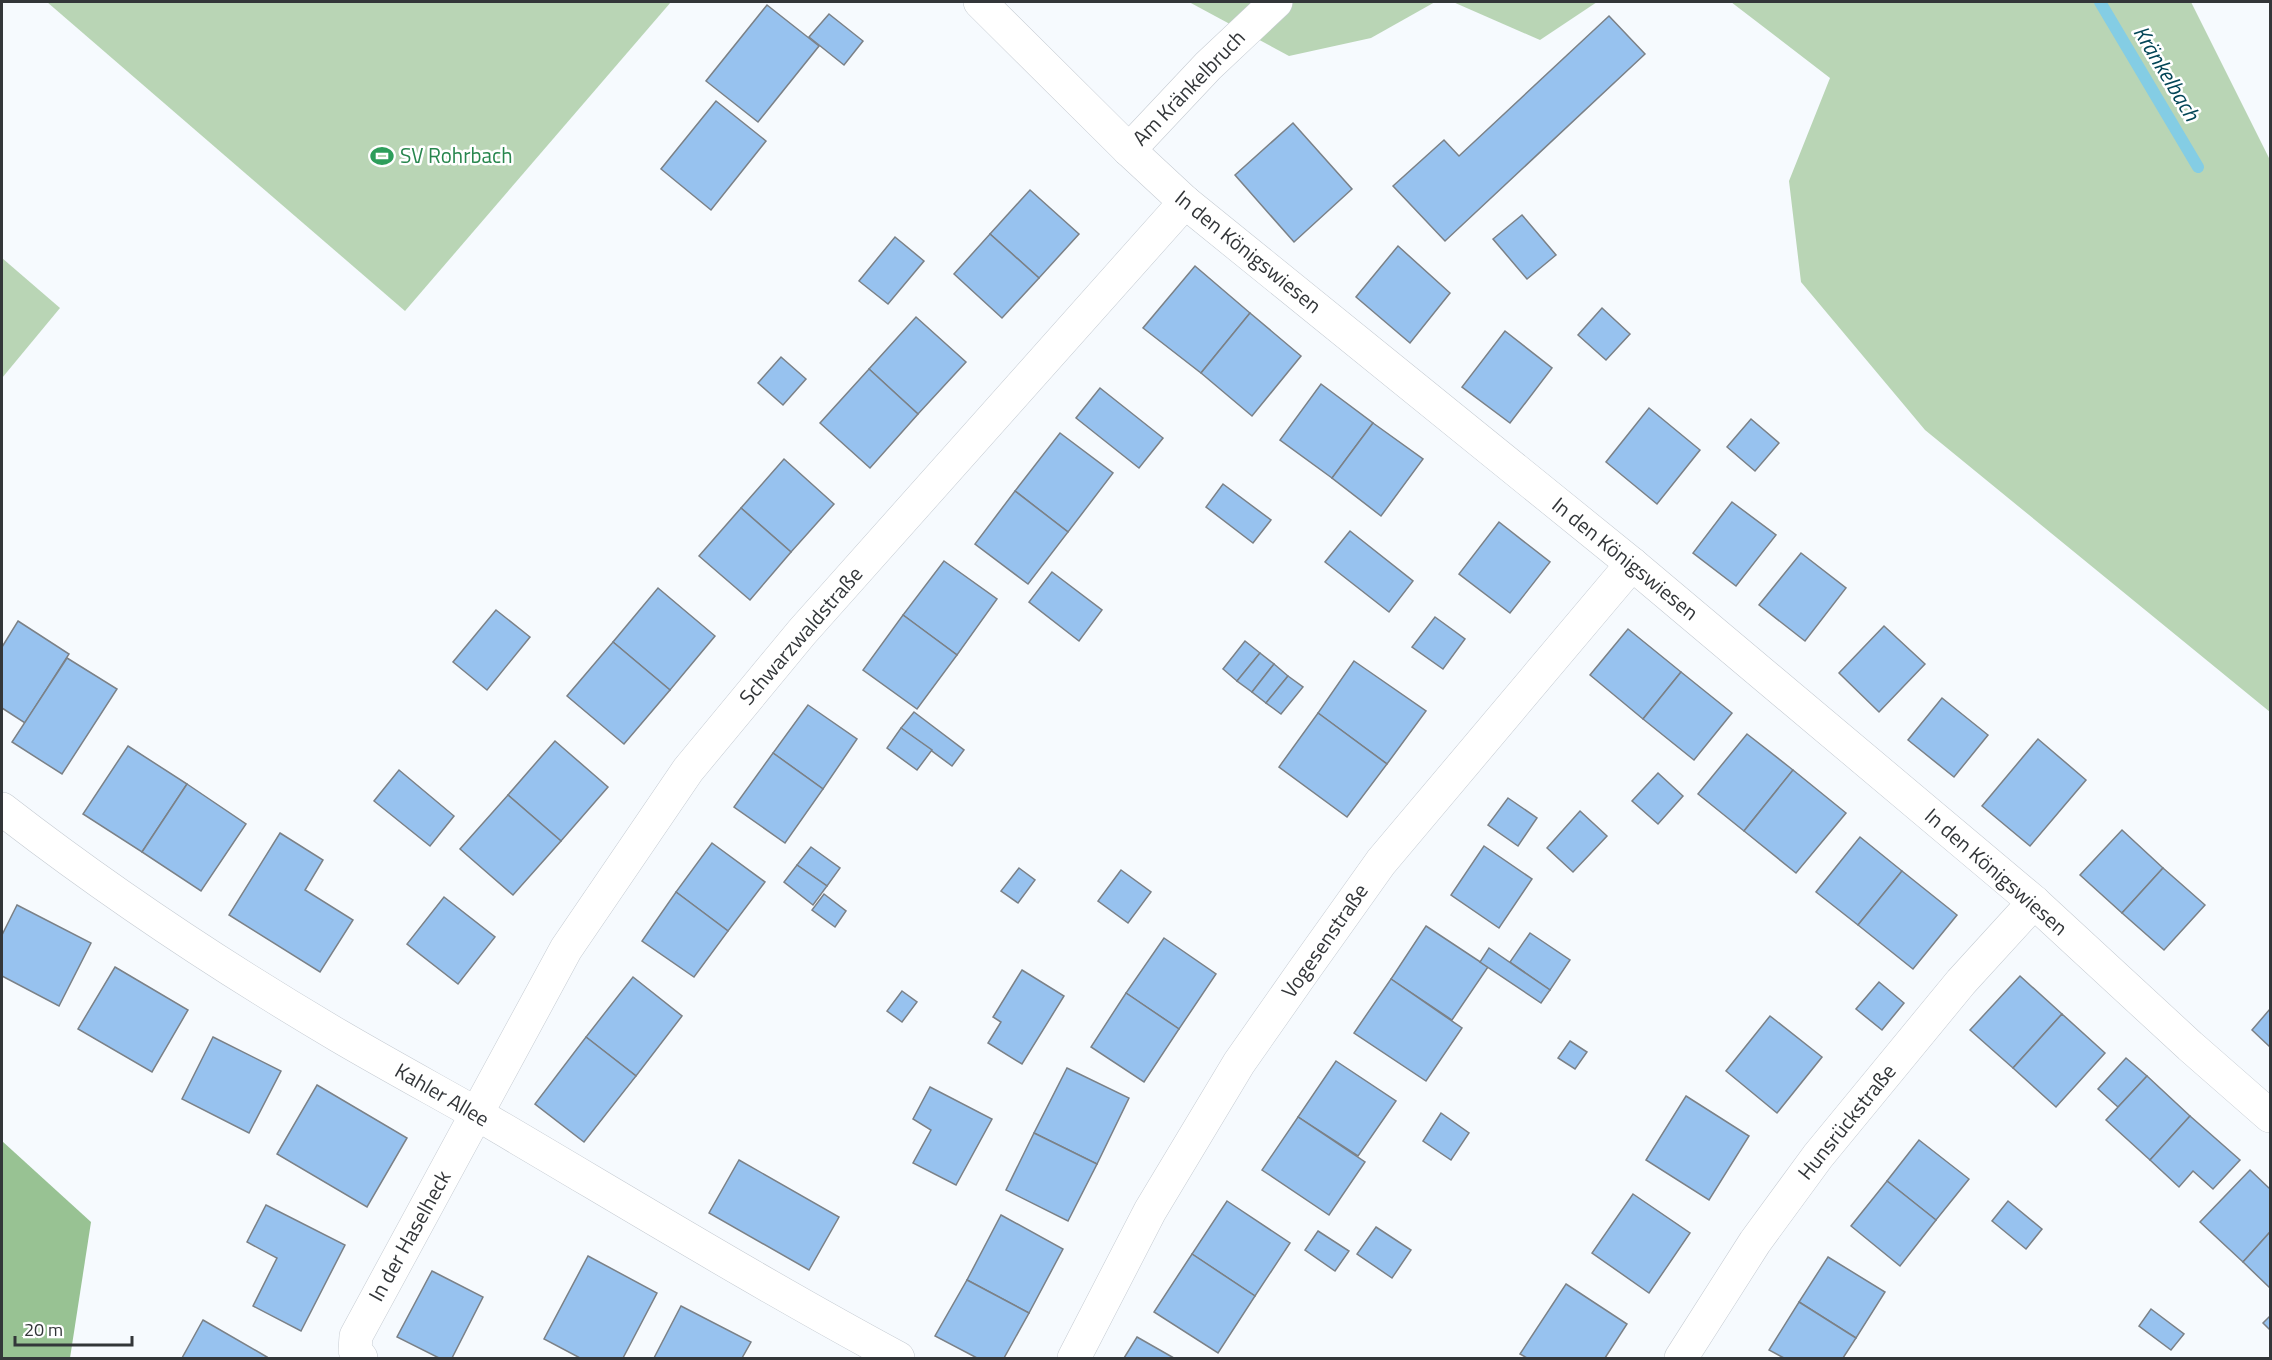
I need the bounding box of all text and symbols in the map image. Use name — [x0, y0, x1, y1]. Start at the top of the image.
water label: Kränkelbach — [2125, 19, 2209, 128]
street label: Am Kränkelbruch — [1124, 22, 1252, 153]
place label: SV Rohrbach — [400, 139, 512, 171]
sports icon: SV Rohrbach — [369, 143, 395, 169]
street label: In den Königswiesen — [1168, 182, 1329, 320]
street label: In den Königswiesen — [1545, 489, 1706, 627]
street label: Schwarzwaldstraße — [731, 559, 870, 712]
street label: In den Königswiesen — [1918, 800, 2075, 943]
street label: Vogesenstraße — [1273, 877, 1376, 1004]
street label: Kahler Allee — [389, 1054, 496, 1134]
street label: Hunsrückstraße — [1789, 1056, 1903, 1186]
street label: In der Haselheck — [360, 1164, 458, 1307]
scale bar — [15, 1309, 132, 1347]
text: 20 m — [24, 1316, 63, 1343]

